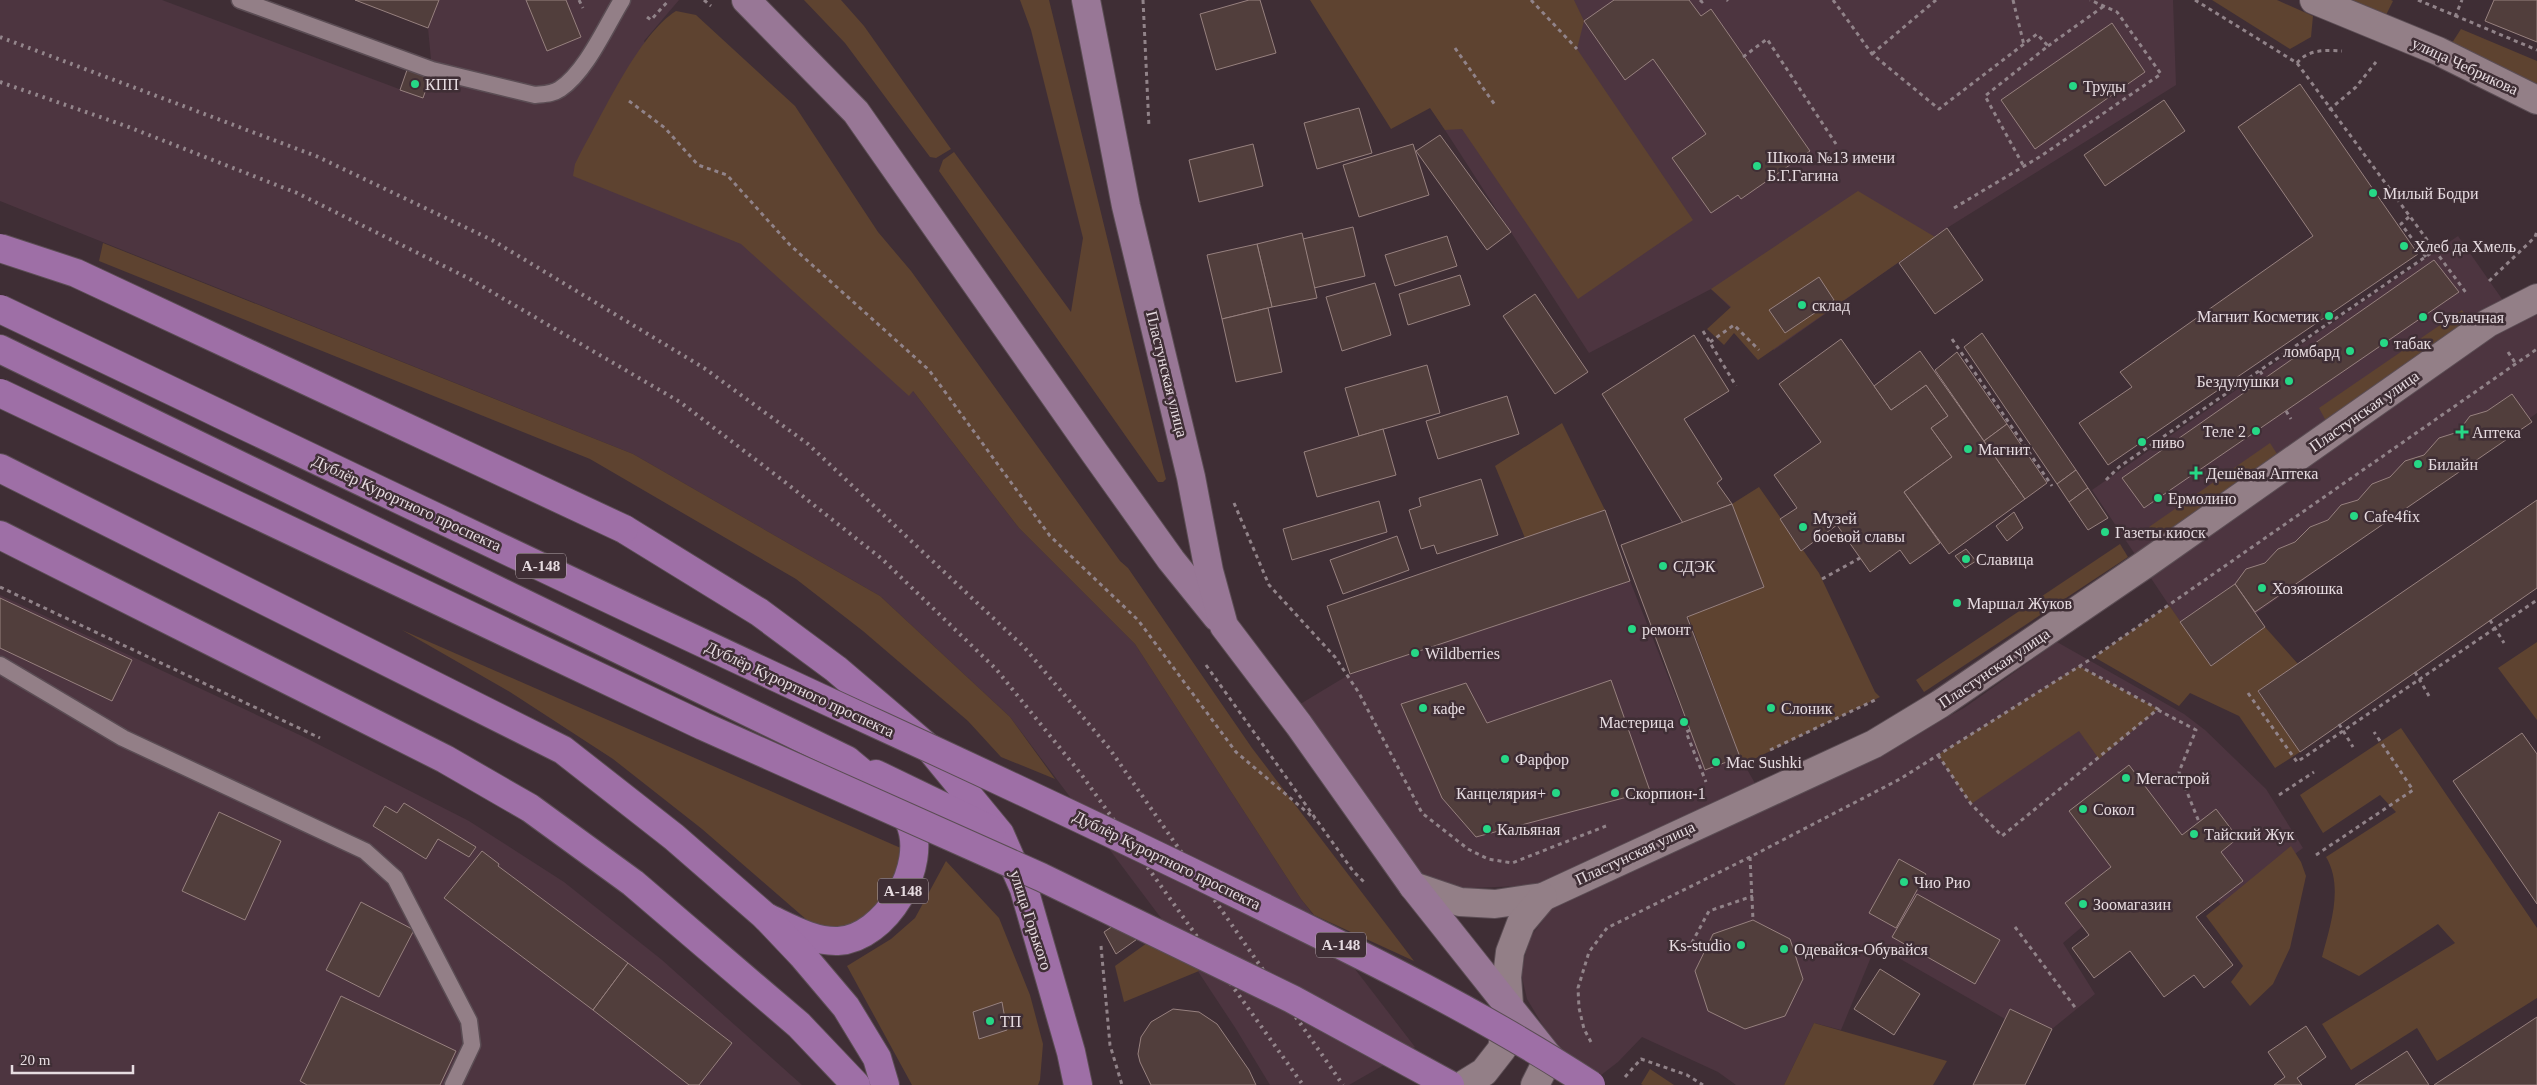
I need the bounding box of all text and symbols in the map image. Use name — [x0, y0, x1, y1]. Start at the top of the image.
street label: улица Чебрикова — [2409, 34, 2521, 99]
place label: КПП — [425, 76, 459, 93]
marker: КПП — [409, 78, 421, 90]
place label: Труды — [2083, 78, 2126, 96]
marker: Труды — [2067, 80, 2079, 92]
place label: Школа №13 имени Б.Г.Гагина — [1767, 149, 1896, 184]
marker: Школа №13 имени Б.Г.Гагина — [1751, 160, 1763, 172]
place label: Милый Бодри — [2383, 185, 2479, 203]
marker: Милый Бодри — [2367, 187, 2379, 199]
place label: Хлеб да Хмель — [2414, 238, 2516, 256]
marker: Хлеб да Хмель — [2398, 240, 2410, 252]
place label: склад — [1812, 297, 1850, 315]
marker: склад — [1796, 299, 1808, 311]
place label: Магнит Косметик — [2197, 308, 2319, 325]
street label: Пластунская улица — [1142, 309, 1191, 439]
place label: Сувлачная — [2433, 309, 2505, 327]
marker: Магнит Косметик — [2323, 310, 2335, 322]
marker: Сувлачная — [2417, 311, 2429, 323]
place label: табак — [2394, 335, 2432, 352]
marker: табак — [2378, 337, 2390, 349]
place label: ломбард — [2283, 343, 2340, 361]
marker: ломбард — [2344, 345, 2356, 357]
street label: Пластунская улица — [2306, 367, 2423, 456]
place label: Бездулушки — [2196, 373, 2279, 391]
marker: Бездулушки — [2283, 375, 2295, 387]
place label: Теле 2 — [2203, 423, 2246, 440]
place label: Аптека — [2472, 424, 2521, 441]
marker: Теле 2 — [2250, 425, 2262, 437]
marker: Аптека — [2456, 426, 2468, 438]
place label: пиво — [2152, 434, 2185, 451]
marker: пиво — [2136, 436, 2148, 448]
place label: Магнит — [1978, 441, 2030, 458]
marker: Магнит — [1962, 443, 1974, 455]
street label: Дублёр Курортного проспекта — [310, 452, 504, 555]
place label: Билайн — [2428, 456, 2478, 473]
marker: Билайн — [2412, 458, 2424, 470]
place label: Дешёвая Аптека — [2206, 465, 2318, 483]
marker: Дешёвая Аптека — [2190, 467, 2202, 479]
place label: Ермолино — [2168, 490, 2237, 508]
marker: Ермолино — [2152, 492, 2164, 504]
place label: Cafe4fix — [2364, 508, 2420, 525]
place label: Музей боевой славы — [1813, 510, 1905, 545]
marker: Cafe4fix — [2348, 510, 2360, 522]
marker: Музей боевой славы — [1797, 521, 1809, 533]
place label: Газеты киоск — [2115, 524, 2206, 541]
marker: Газеты киоск — [2099, 526, 2111, 538]
place label: Славица — [1976, 551, 2034, 569]
marker: Славица — [1960, 553, 1972, 565]
road number: А-148 — [516, 554, 566, 578]
place label: СДЭК — [1673, 558, 1716, 576]
marker: СДЭК — [1657, 560, 1669, 572]
place label: Хозяюшка — [2272, 580, 2343, 597]
marker: Хозяюшка — [2256, 582, 2268, 594]
place label: Маршал Жуков — [1967, 595, 2072, 613]
marker: Маршал Жуков — [1951, 597, 1963, 609]
place label: ремонт — [1642, 621, 1691, 639]
marker: ремонт — [1626, 623, 1638, 635]
street label: Пластунская улица — [1935, 625, 2053, 712]
street label: Дублёр Курортного проспекта — [703, 638, 897, 741]
place label: Wildberries — [1425, 645, 1500, 662]
marker: Wildberries — [1409, 647, 1421, 659]
place label: кафе — [1433, 700, 1465, 718]
place label: Слоник — [1781, 700, 1833, 717]
marker: кафе — [1417, 702, 1429, 714]
marker: Слоник — [1765, 702, 1777, 714]
place label: Мастерица — [1599, 714, 1674, 732]
marker: Мастерица — [1678, 716, 1690, 728]
place label: Фарфор — [1515, 751, 1569, 769]
marker: Фарфор — [1499, 753, 1511, 765]
place label: Mac Sushki — [1726, 754, 1803, 771]
marker: Mac Sushki — [1710, 756, 1722, 768]
place label: Мегастрой — [2136, 770, 2210, 788]
marker: Мегастрой — [2120, 772, 2132, 784]
place label: Канцелярия+ — [1456, 785, 1546, 803]
place label: Скорпион-1 — [1625, 785, 1706, 803]
marker: Канцелярия+ — [1550, 787, 1562, 799]
marker: Скорпион-1 — [1609, 787, 1621, 799]
place label: Сокол — [2093, 801, 2134, 818]
marker: Сокол — [2077, 803, 2089, 815]
street label: Дублёр Курортного проспекта — [1070, 807, 1263, 914]
street label: Пластунская улица — [1573, 818, 1698, 889]
place label: Кальяная — [1497, 821, 1561, 838]
marker: Кальяная — [1481, 823, 1493, 835]
place label: Тайский Жук — [2204, 826, 2295, 844]
marker: Тайский Жук — [2188, 828, 2200, 840]
street label: улица Горького — [1006, 868, 1055, 972]
place label: Чио Рио — [1914, 874, 1970, 891]
marker: Чио Рио — [1898, 876, 1910, 888]
road number: А-148 — [878, 878, 928, 904]
place label: Зоомагазин — [2093, 896, 2171, 913]
marker: Зоомагазин — [2077, 898, 2089, 910]
road number: А-148 — [1316, 932, 1366, 958]
place label: Ks-studio — [1669, 937, 1731, 954]
marker: Ks-studio — [1735, 939, 1747, 951]
place label: Одевайся-Обувайся — [1794, 941, 1929, 959]
marker: Одевайся-Обувайся — [1778, 943, 1790, 955]
place label: ТП — [1000, 1013, 1022, 1030]
marker: ТП — [984, 1015, 996, 1027]
scale bar — [12, 1042, 134, 1074]
text: 20 m — [20, 1052, 51, 1068]

